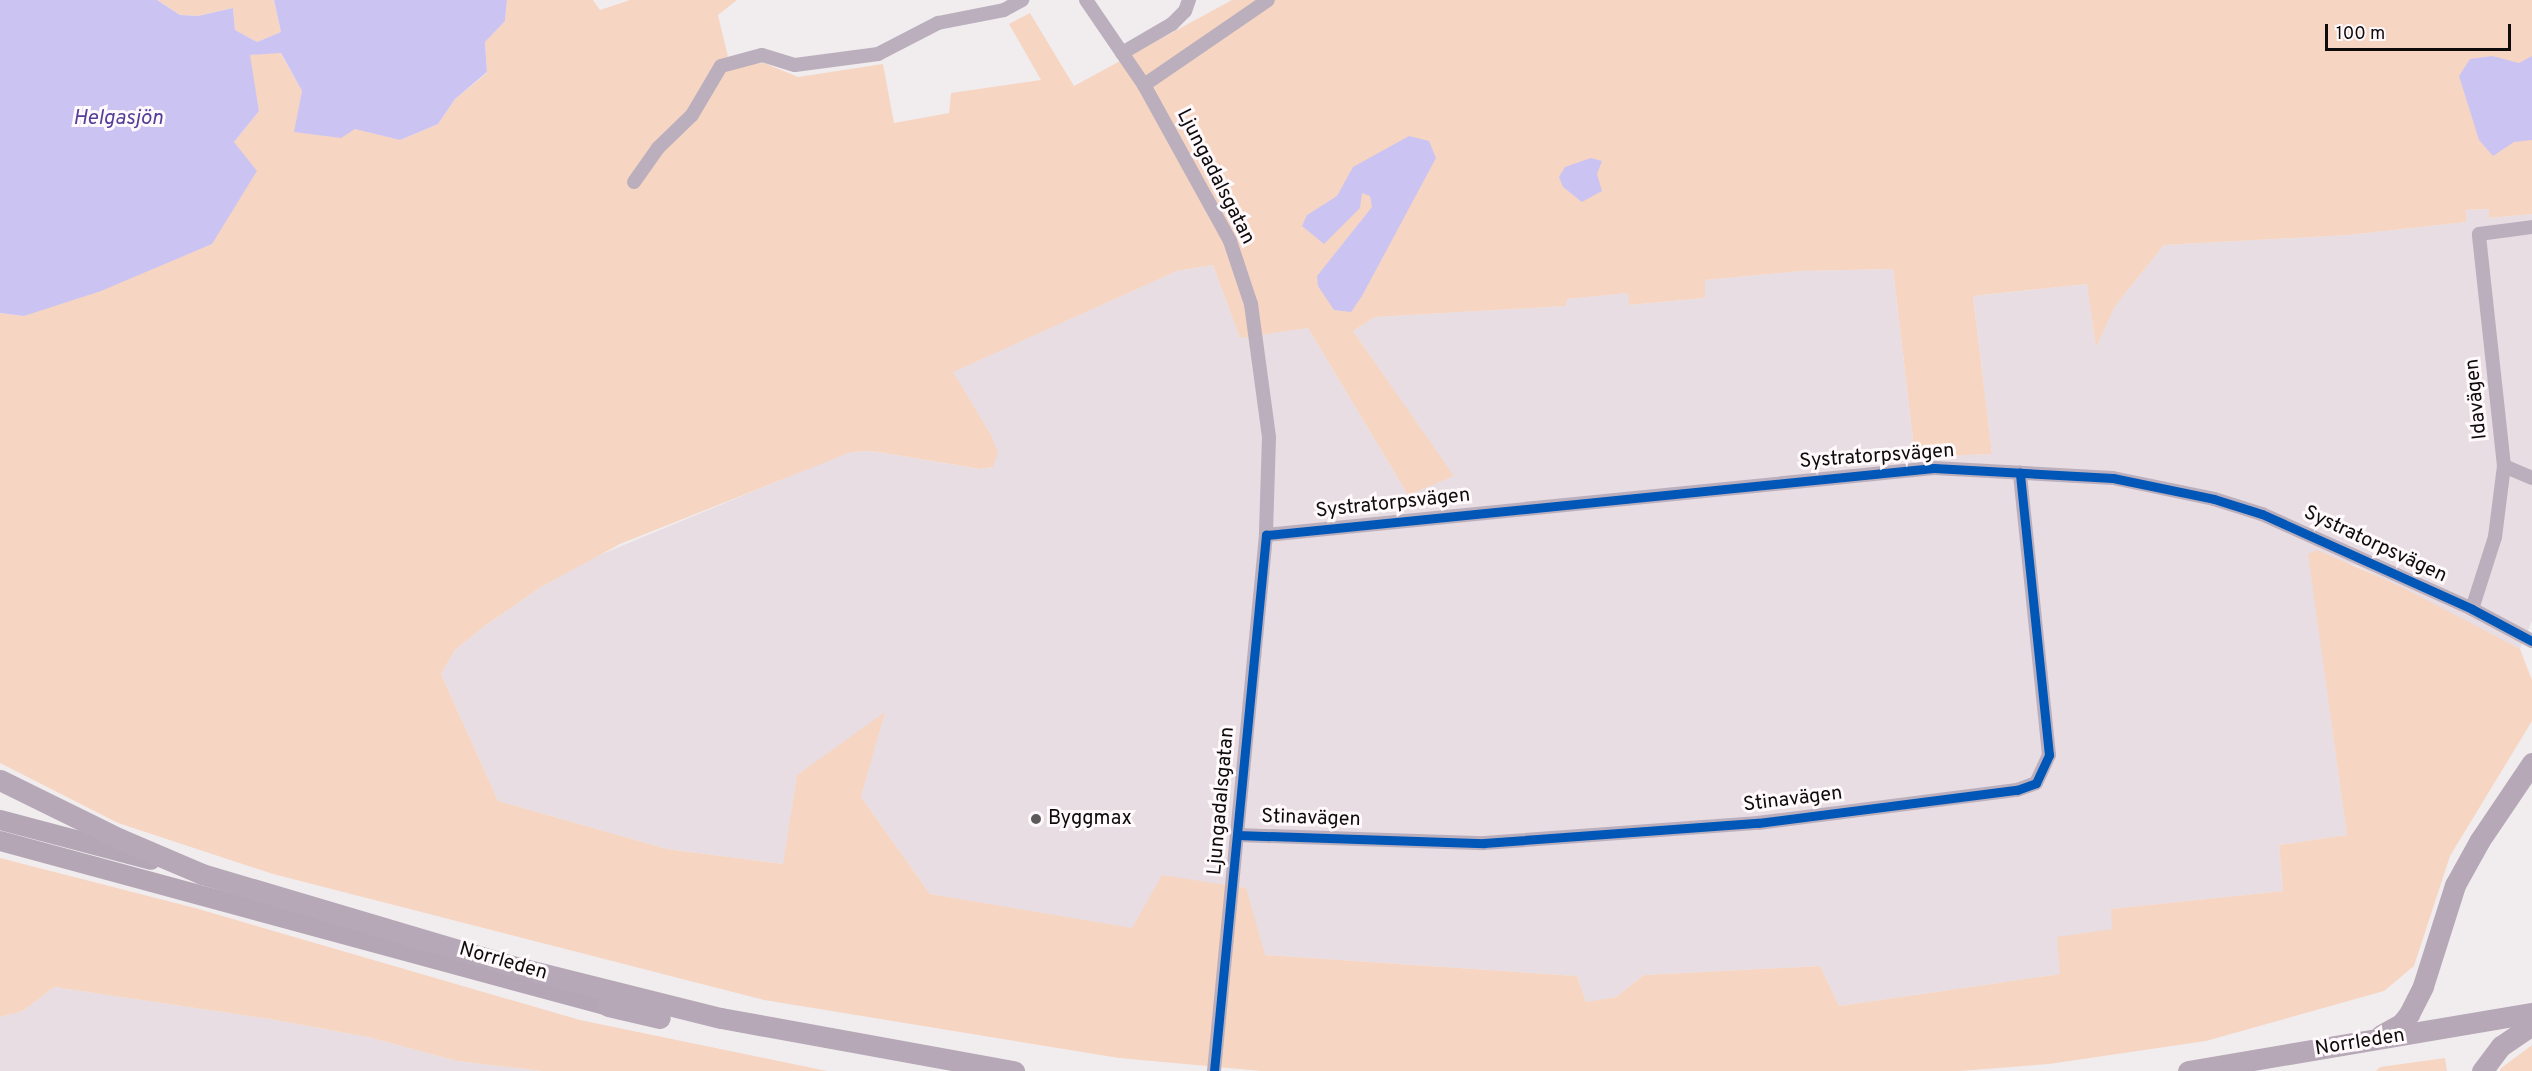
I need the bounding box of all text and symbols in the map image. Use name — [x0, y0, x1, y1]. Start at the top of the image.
scale bar — [2328, 12, 2514, 50]
text: 100 m — [2336, 23, 2385, 46]
street label: Ljungadalsgatan — [1171, 105, 1259, 249]
water label: Helgasjön — [73, 106, 163, 132]
street label: Idavägen — [2461, 357, 2493, 441]
street label: Systratorpsvägen — [1799, 440, 1955, 474]
street label: Systratorpsvägen — [1315, 484, 1471, 524]
street label: Systratorpsvägen — [2300, 501, 2450, 589]
street label: Ljungadalsgatan — [1204, 726, 1240, 876]
street label: Stinavägen — [1742, 782, 1844, 818]
street label: Stinavägen — [1261, 805, 1361, 833]
place label: Byggmax — [1048, 807, 1132, 831]
marker: Byggmax — [1029, 812, 1043, 826]
street label: Norrleden — [456, 938, 550, 986]
street label: Norrleden — [2313, 1024, 2407, 1062]

